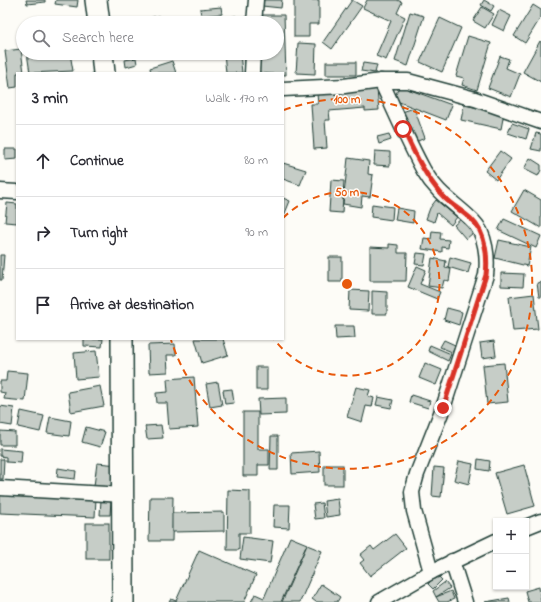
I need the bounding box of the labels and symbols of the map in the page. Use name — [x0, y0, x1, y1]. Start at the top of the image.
text: 100 m — [334, 91, 361, 109]
route start — [394, 120, 412, 138]
text: 50 m — [335, 184, 360, 202]
centre of rings — [340, 277, 354, 291]
route end — [434, 399, 452, 417]

